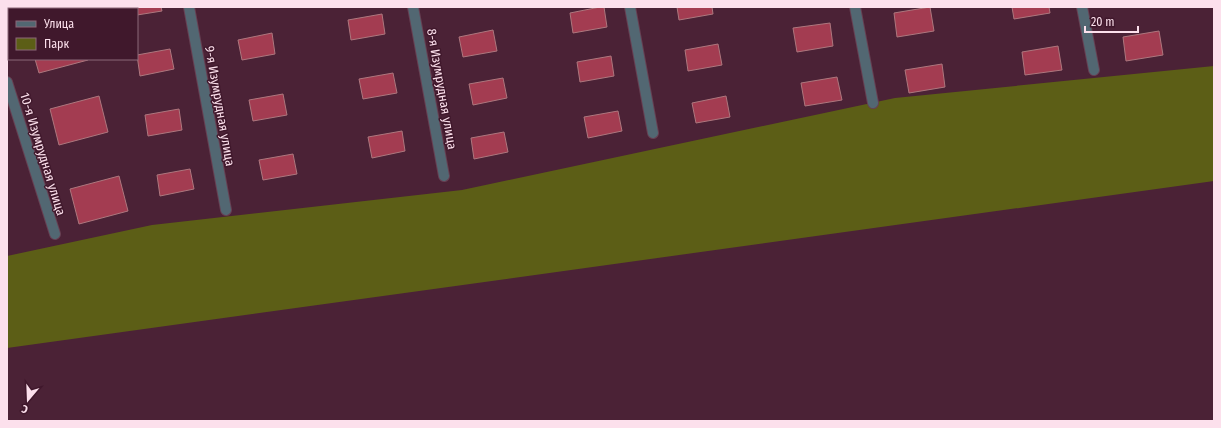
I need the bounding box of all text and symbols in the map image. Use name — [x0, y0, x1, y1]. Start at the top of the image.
legend — [8, 8, 138, 60]
scale bar — [1085, 8, 1138, 34]
text: 20 m — [1091, 15, 1115, 29]
text: Улица — [43, 17, 74, 31]
street label: 8-я Изумрудная улица — [424, 28, 460, 150]
text: Парк — [44, 37, 70, 51]
street label: 9-я Изумрудная улица — [202, 45, 238, 167]
street label: 10-я Изумрудная улица — [17, 91, 69, 217]
north arrow — [8, 380, 48, 420]
text: С — [20, 402, 30, 416]

